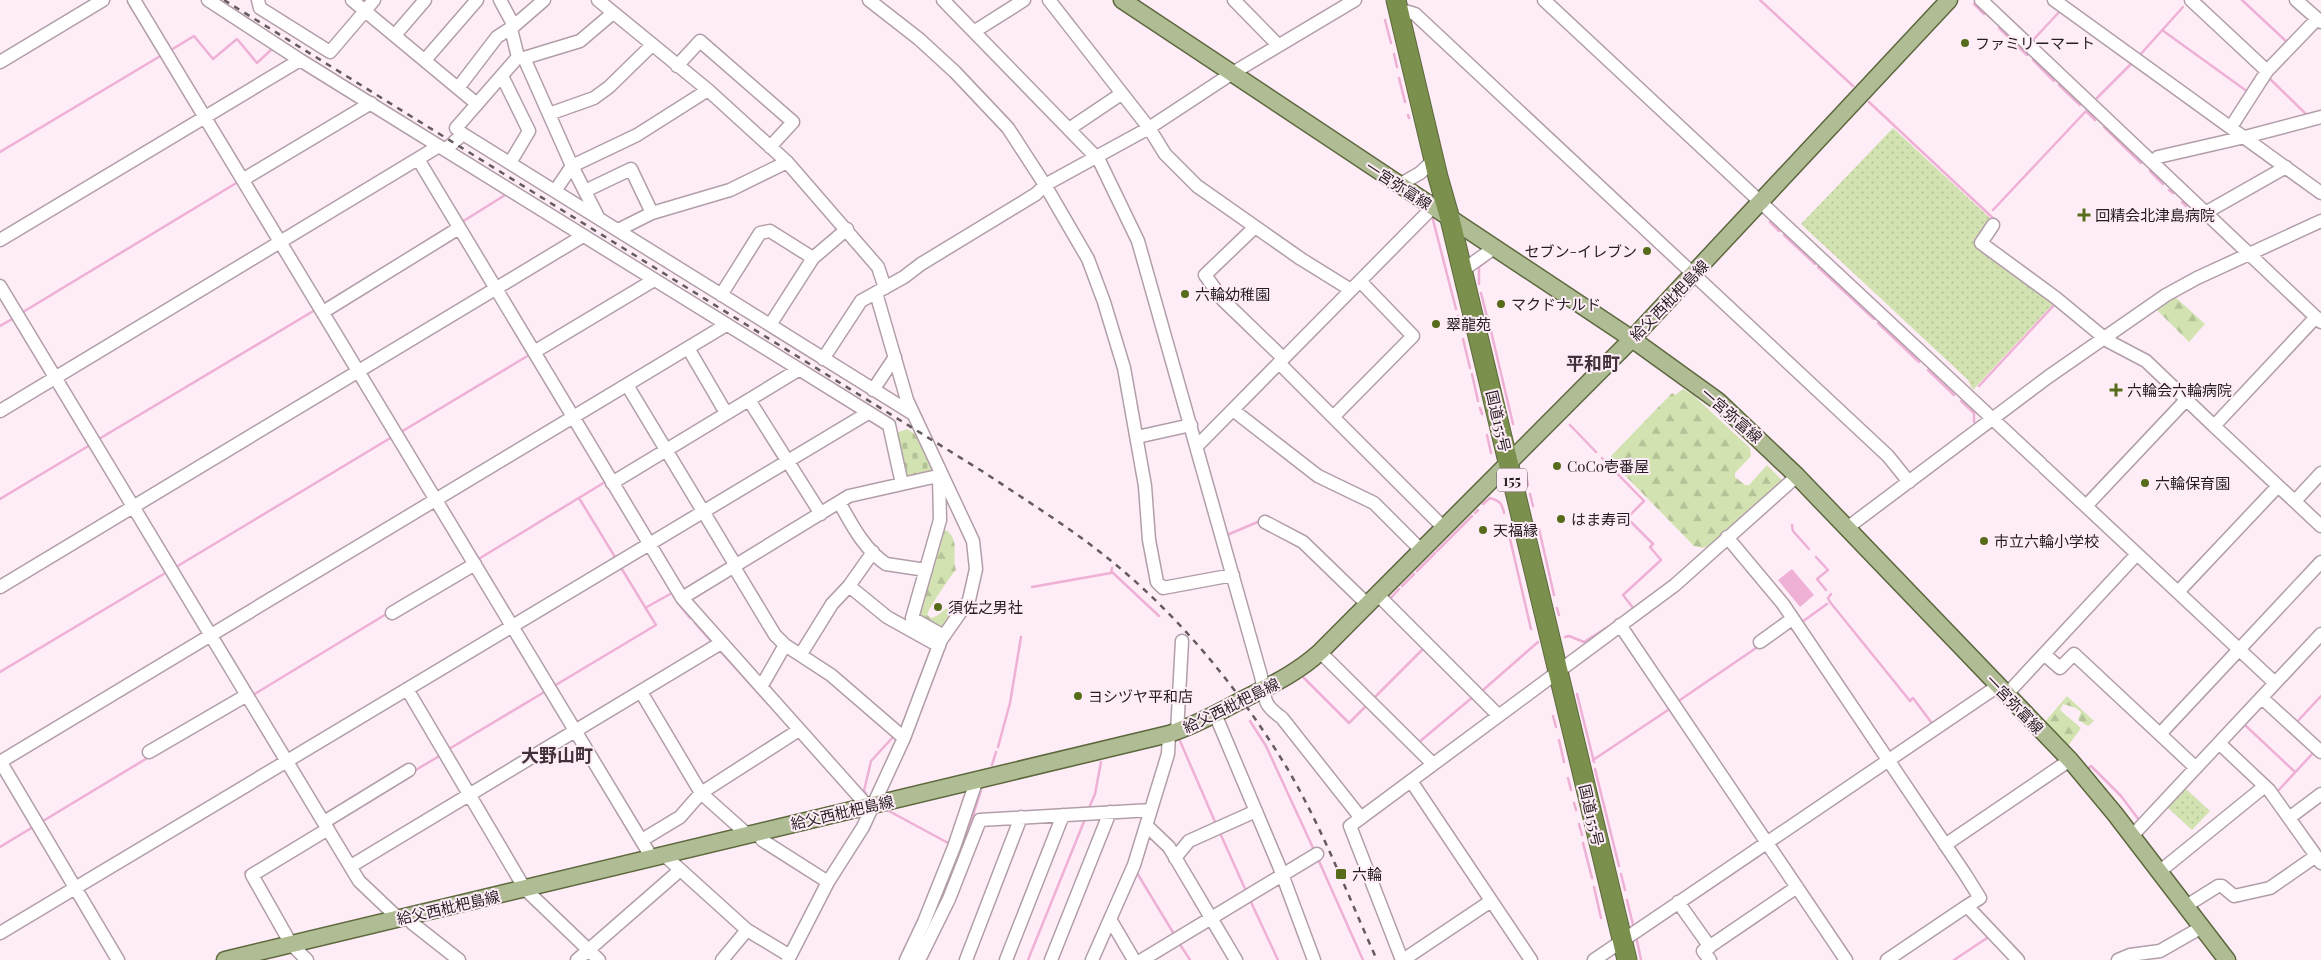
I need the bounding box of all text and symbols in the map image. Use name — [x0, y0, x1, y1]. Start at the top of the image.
place label: ファミリーマート — [1975, 33, 2095, 53]
marker: ファミリーマート — [1959, 37, 1971, 49]
street label: 一宮弥富線 — [1362, 156, 1436, 214]
place label: 回精会北津島病院 — [2095, 205, 2215, 225]
marker: 回精会北津島病院 — [2077, 208, 2091, 222]
place label: セブン-イレブン — [1525, 241, 1637, 261]
marker: セブン-イレブン — [1641, 245, 1653, 257]
street label: 給父西枇杷島線 — [1625, 255, 1713, 345]
place label: 六輪幼稚園 — [1195, 284, 1270, 304]
marker: 六輪幼稚園 — [1179, 288, 1191, 300]
place label: マクドナルド — [1511, 294, 1601, 314]
marker: マクドナルド — [1495, 298, 1507, 310]
place label: 翠龍苑 — [1446, 314, 1491, 334]
marker: 翠龍苑 — [1430, 318, 1442, 330]
district label: 平和町 — [1566, 351, 1620, 375]
place label: 六輪会六輪病院 — [2127, 380, 2232, 400]
street label: 一宮弥富線 — [1697, 383, 1767, 447]
marker: 六輪会六輪病院 — [2109, 383, 2123, 397]
street label: 国道155号 — [1482, 388, 1516, 454]
place label: CoCo壱番屋 — [1567, 456, 1649, 476]
marker: CoCo壱番屋 — [1551, 460, 1563, 472]
road number: 155 — [1497, 468, 1527, 492]
place label: 六輪保育園 — [2155, 473, 2230, 493]
marker: 六輪保育園 — [2139, 477, 2151, 489]
place label: はま寿司 — [1571, 509, 1631, 529]
marker: はま寿司 — [1555, 513, 1567, 525]
place label: 天福縁 — [1493, 520, 1538, 540]
marker: 天福縁 — [1477, 524, 1489, 536]
place label: 市立六輪小学校 — [1994, 531, 2099, 551]
marker: 市立六輪小学校 — [1978, 535, 1990, 547]
place label: 須佐之男社 — [948, 597, 1023, 617]
marker: 須佐之男社 — [932, 601, 944, 613]
street label: 一宮弥富線 — [1982, 670, 2048, 738]
street label: 給父西枇杷島線 — [1179, 673, 1283, 737]
place label: ヨシヅヤ平和店 — [1088, 686, 1193, 706]
marker: ヨシヅヤ平和店 — [1072, 690, 1084, 702]
district label: 大野山町 — [521, 743, 593, 767]
street label: 国道155号 — [1575, 782, 1609, 848]
street label: 給父西枇杷島線 — [789, 790, 895, 834]
place label: 六輪 — [1352, 864, 1382, 884]
marker: 六輪 — [1334, 867, 1348, 881]
street label: 給父西枇杷島線 — [395, 885, 501, 929]

